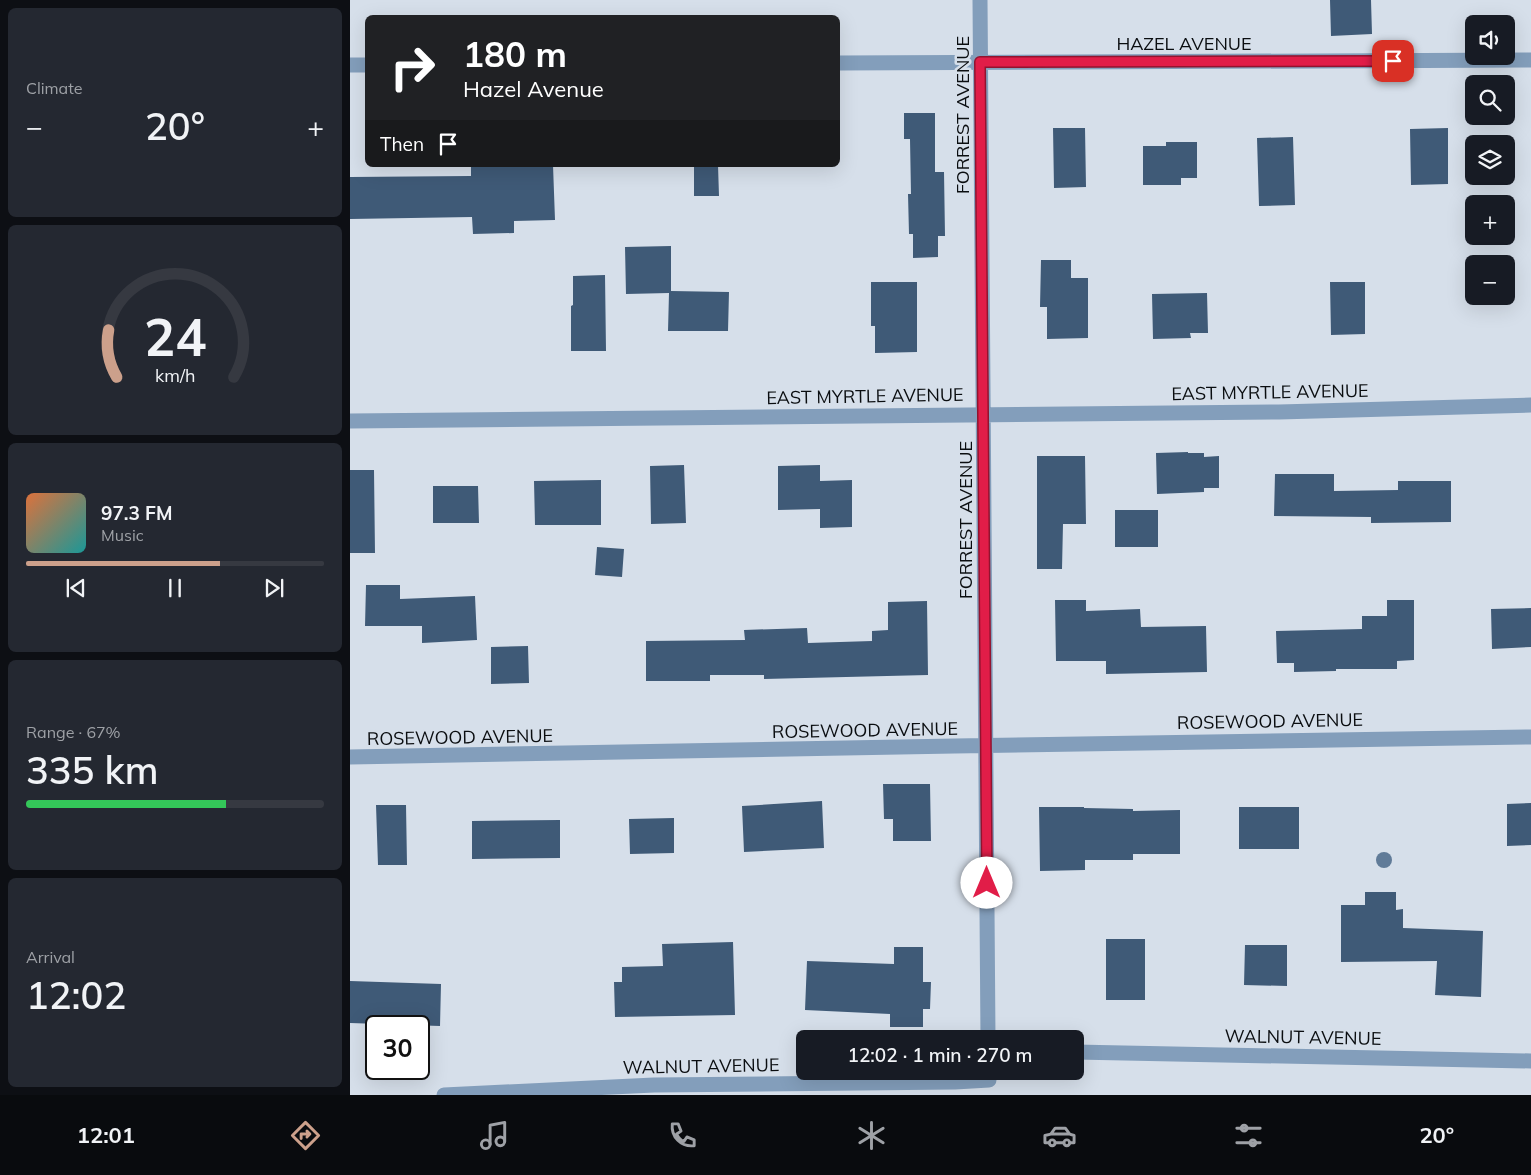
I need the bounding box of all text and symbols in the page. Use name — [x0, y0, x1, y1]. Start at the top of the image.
map controls — [1465, 15, 1515, 305]
button: sound — [1465, 15, 1515, 65]
text: 180 m — [463, 32, 567, 76]
street label: HAZEL AVENUE — [1116, 32, 1252, 55]
icon: right — [380, 35, 445, 100]
street label: FORREST AVENUE — [951, 36, 974, 194]
pin — [1372, 40, 1414, 82]
icon: arrive — [1379, 47, 1407, 75]
text: Hazel Avenue — [463, 75, 604, 103]
button: search — [1465, 75, 1515, 125]
text: Climate — [26, 78, 82, 98]
text: 20° — [145, 102, 205, 150]
text: − — [26, 109, 43, 144]
text: + — [307, 109, 324, 144]
icon: arrive — [434, 130, 462, 158]
text: Then — [380, 132, 424, 156]
button: layers — [1465, 135, 1515, 185]
button: + — [1465, 195, 1515, 245]
button: − — [1465, 255, 1515, 305]
text: 24 — [144, 304, 206, 369]
text: km/h — [155, 364, 195, 386]
street label: EAST MYRTLE AVENUE — [1171, 379, 1369, 405]
street label: EAST MYRTLE AVENUE — [766, 383, 964, 409]
street label: FORREST AVENUE — [954, 441, 977, 599]
text: 97.3 FM — [101, 501, 173, 525]
text: Music — [101, 525, 144, 545]
icon: previous — [62, 574, 90, 602]
icon: pause — [161, 574, 189, 602]
icon: next — [260, 574, 288, 602]
street label: ROSEWOOD AVENUE — [1177, 708, 1363, 734]
street label: ROSEWOOD AVENUE — [772, 717, 958, 743]
text: Range · 67% — [26, 722, 121, 742]
street label: ROSEWOOD AVENUE — [367, 724, 553, 750]
text: 335 km — [26, 746, 159, 794]
position arrow — [960, 856, 1012, 908]
text: Arrival — [26, 947, 75, 967]
text: 12:02 — [26, 971, 126, 1019]
speed limit sign: 30 — [365, 1015, 430, 1080]
street label: WALNUT AVENUE — [1224, 1024, 1382, 1050]
text: 12:02 · 1 min · 270 m — [847, 1043, 1033, 1067]
street label: WALNUT AVENUE — [622, 1053, 780, 1079]
icon: directions — [288, 1118, 323, 1153]
icon: music — [477, 1118, 512, 1153]
icon: phone — [665, 1118, 700, 1153]
icon: climate — [854, 1118, 889, 1153]
icon: car — [1042, 1118, 1077, 1153]
icon: filters — [1231, 1118, 1266, 1153]
text: 12:01 — [77, 1121, 135, 1149]
text: 20° — [1419, 1121, 1454, 1149]

